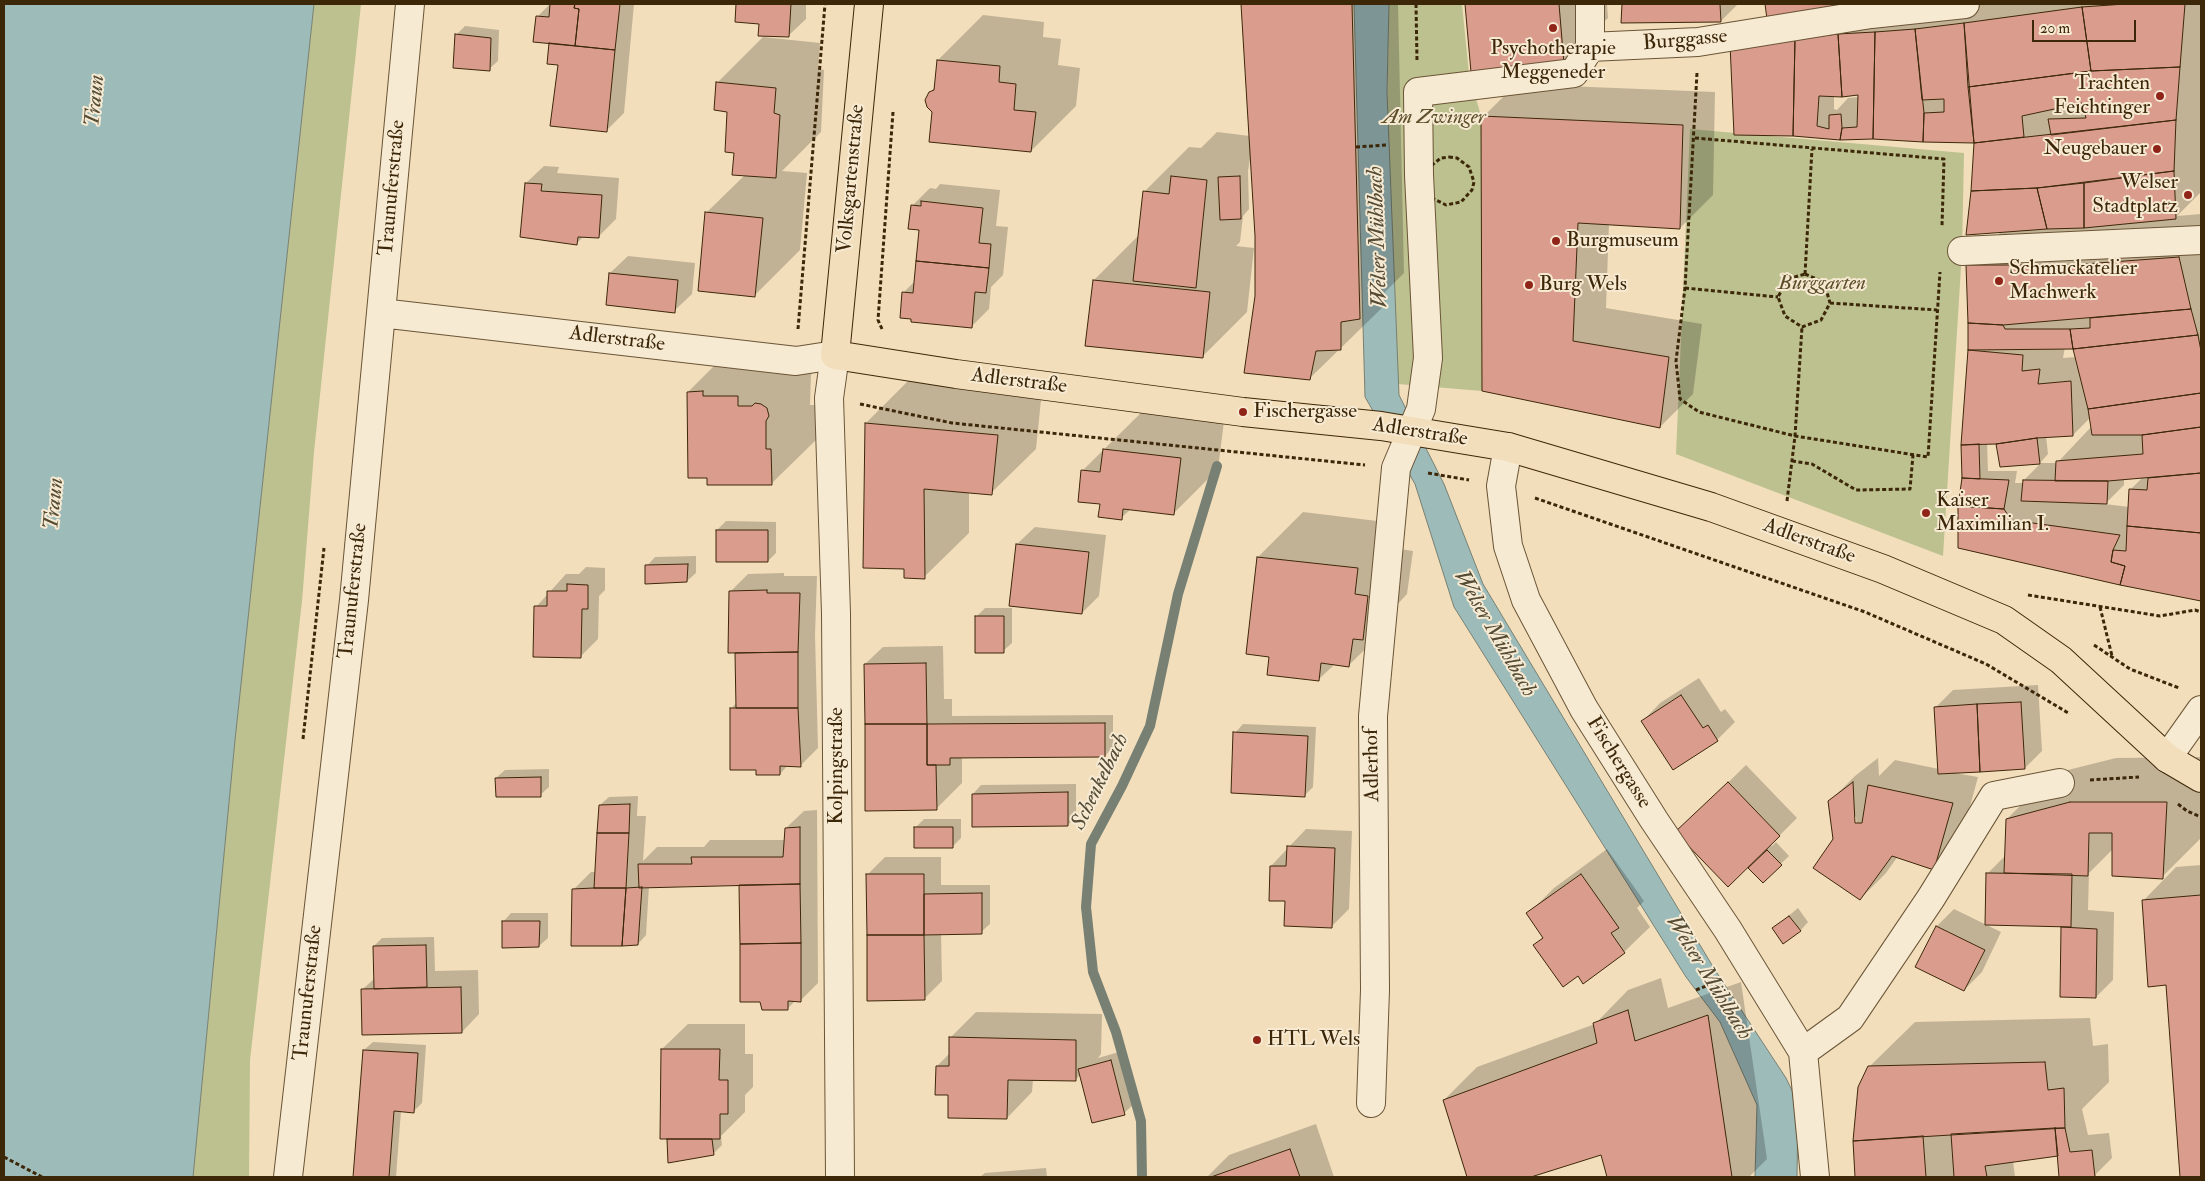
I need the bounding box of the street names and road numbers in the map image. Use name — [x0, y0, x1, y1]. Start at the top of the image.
street label: Burggasse — [1642, 25, 1728, 57]
street label: Volksgartenstraße — [833, 104, 871, 254]
street label: Traunuferstraße — [375, 119, 411, 257]
street label: Adlerstraße — [568, 322, 666, 358]
street label: Adlerstraße — [970, 364, 1068, 400]
street label: Adlerstraße — [1371, 413, 1469, 453]
street label: Adlerstraße — [1760, 514, 1858, 570]
street label: Traunuferstraße — [334, 522, 374, 660]
street label: Kolpingstraße — [824, 707, 850, 825]
street label: Fischergasse — [1580, 712, 1656, 814]
street label: Adlerhof — [1360, 728, 1386, 802]
street label: Traunuferstraße — [289, 924, 329, 1062]

